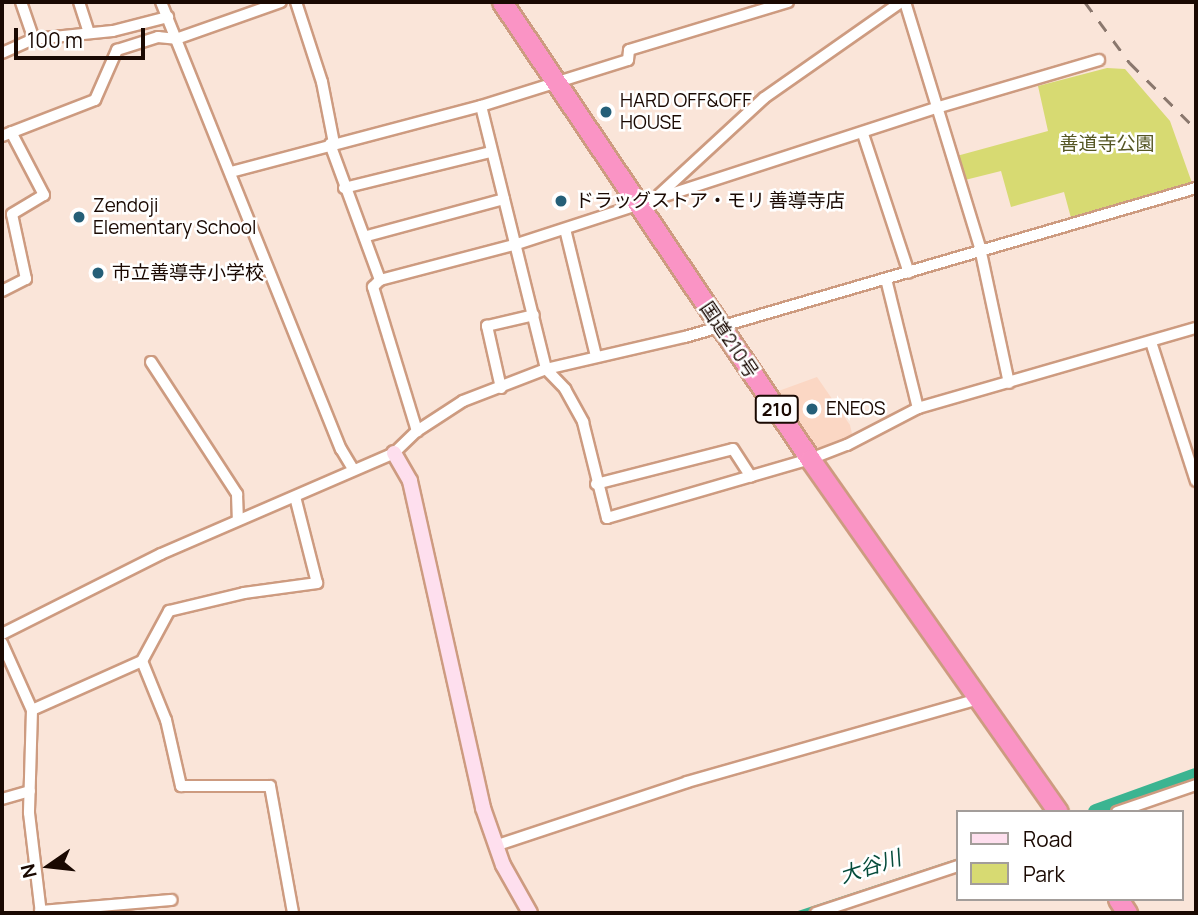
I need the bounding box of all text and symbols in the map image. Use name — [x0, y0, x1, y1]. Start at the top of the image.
scale bar — [18, 14, 149, 58]
text: 100 m — [27, 26, 83, 54]
place label: HARD OFF&OFF HOUSE — [620, 90, 752, 134]
marker: HARD OFF&OFF HOUSE — [598, 104, 614, 120]
park label: 善道寺公園 — [1060, 133, 1154, 155]
place label: ドラッグストア・モリ 善導寺店 — [575, 190, 845, 212]
marker: ドラッグストア・モリ 善導寺店 — [553, 193, 569, 209]
place label: Zendoji Elementary School — [93, 195, 256, 239]
marker: Zendoji Elementary School — [71, 209, 87, 225]
place label: 市立善導寺小学校 — [112, 262, 264, 284]
marker: 市立善導寺小学校 — [90, 265, 106, 281]
street label: 国道210号 — [695, 298, 763, 382]
road number: 210 — [754, 394, 800, 424]
place label: ENEOS — [826, 398, 886, 420]
marker: ENEOS — [804, 401, 820, 417]
legend — [956, 810, 1184, 901]
text: Road — [1023, 825, 1073, 853]
north arrow — [14, 831, 84, 901]
water label: 大谷川 — [836, 844, 904, 888]
text: Park — [1023, 860, 1065, 888]
text: N — [14, 861, 43, 881]

